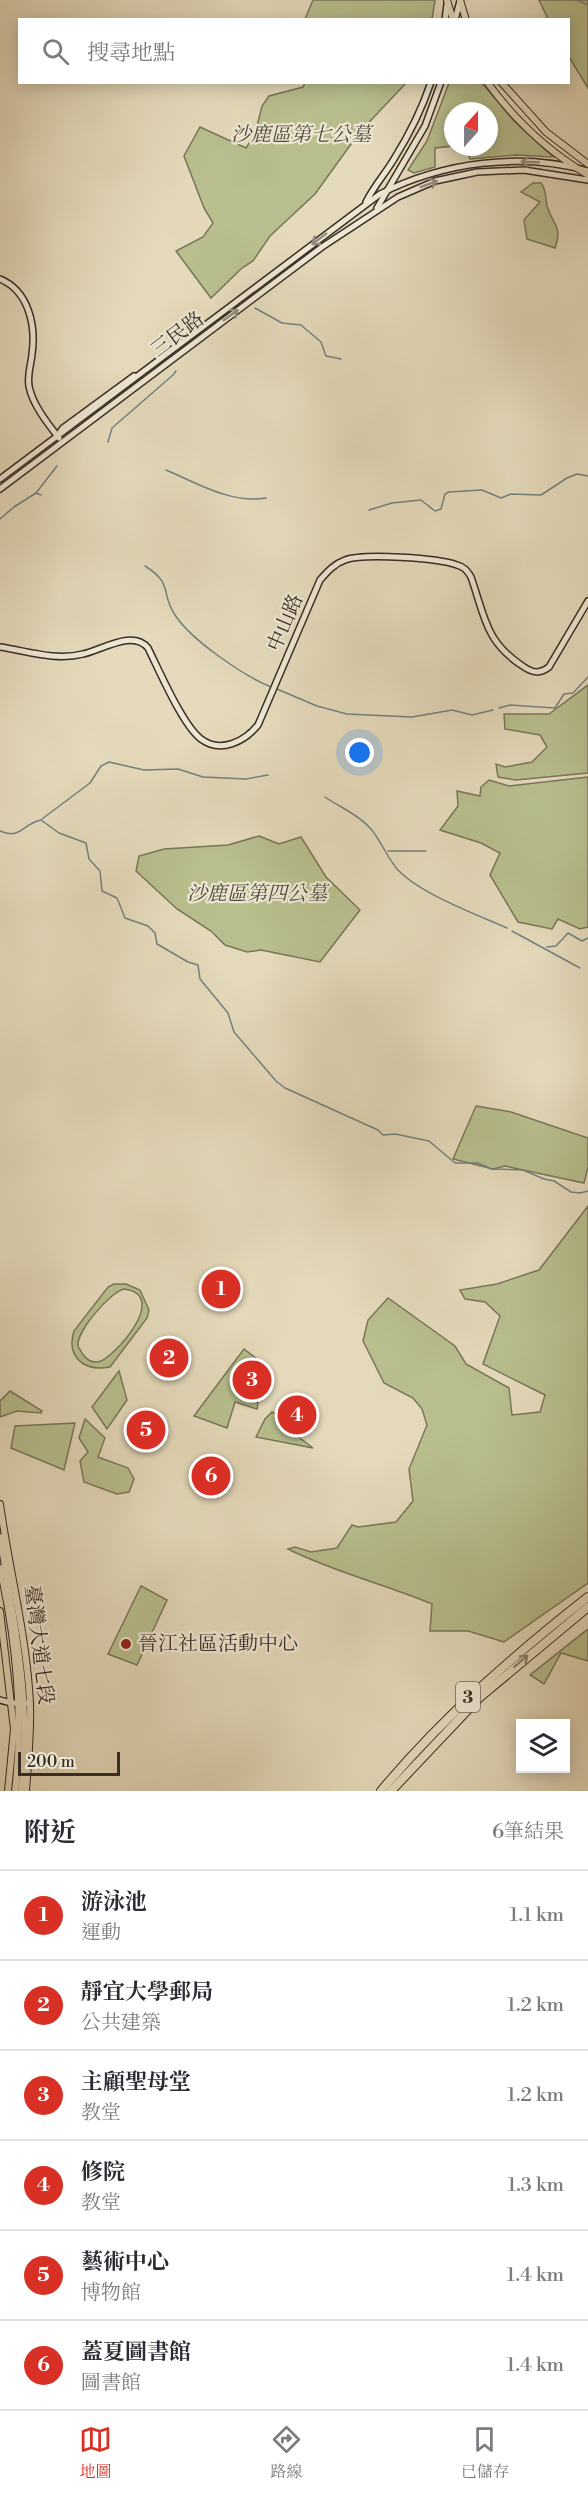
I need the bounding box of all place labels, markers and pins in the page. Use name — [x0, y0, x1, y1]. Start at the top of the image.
pin: 1 — [202, 1266, 240, 1312]
pin: 2 — [150, 1336, 188, 1380]
pin: 3 — [232, 1358, 272, 1402]
pin: 4 — [278, 1392, 316, 1438]
pin: 5 — [126, 1408, 166, 1452]
pin: 6 — [192, 1454, 230, 1498]
place label: 晉江社區活動中心 — [138, 1632, 298, 1657]
marker: 晉江社區活動中心 — [119, 1637, 133, 1651]

